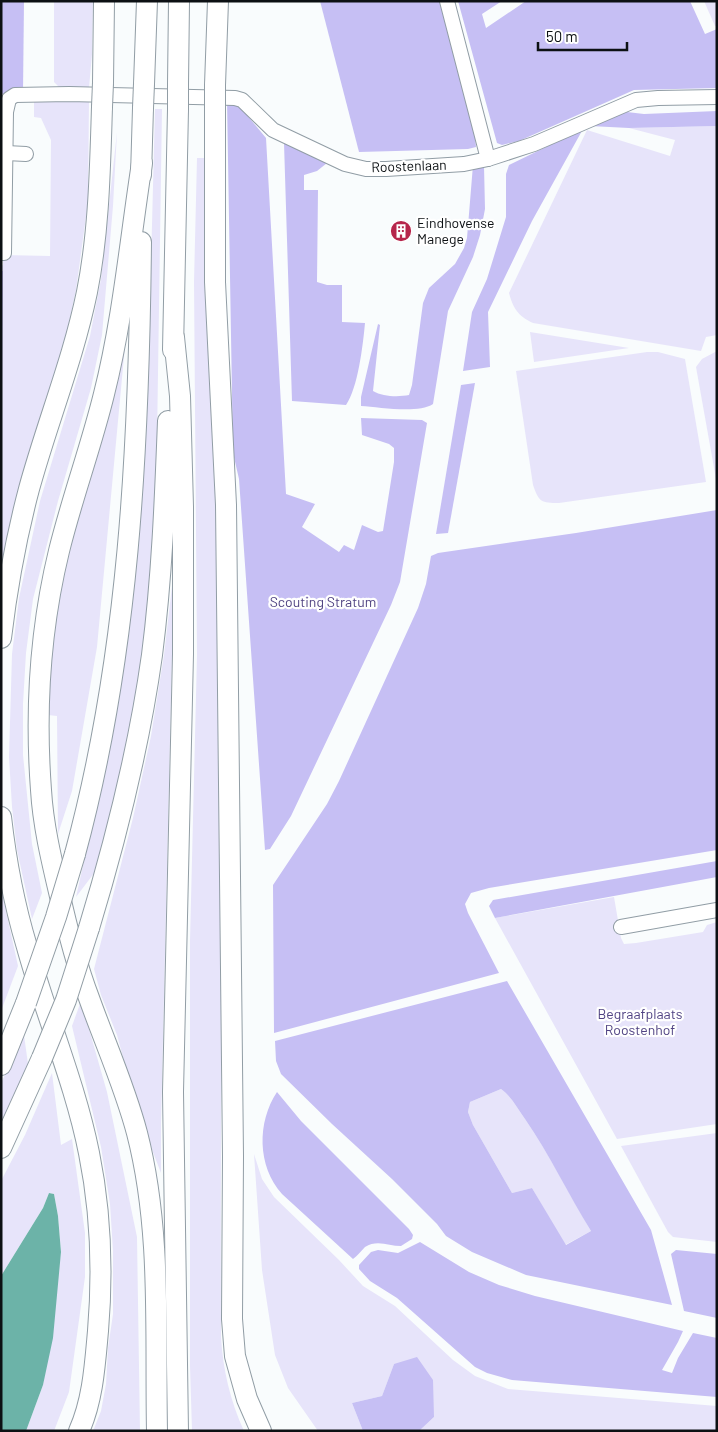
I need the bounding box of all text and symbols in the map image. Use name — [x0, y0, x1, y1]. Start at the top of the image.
scale bar — [538, 20, 627, 52]
text: 50 m — [546, 27, 578, 45]
street label: Roostenlaan — [371, 156, 447, 175]
place label: Eindhovense Manege — [417, 214, 495, 247]
building icon: Eindhovense Manege — [389, 219, 413, 243]
park label: Scouting Stratum — [270, 593, 376, 610]
park label: Begraafplaats Roostenhof — [597, 1005, 683, 1038]

